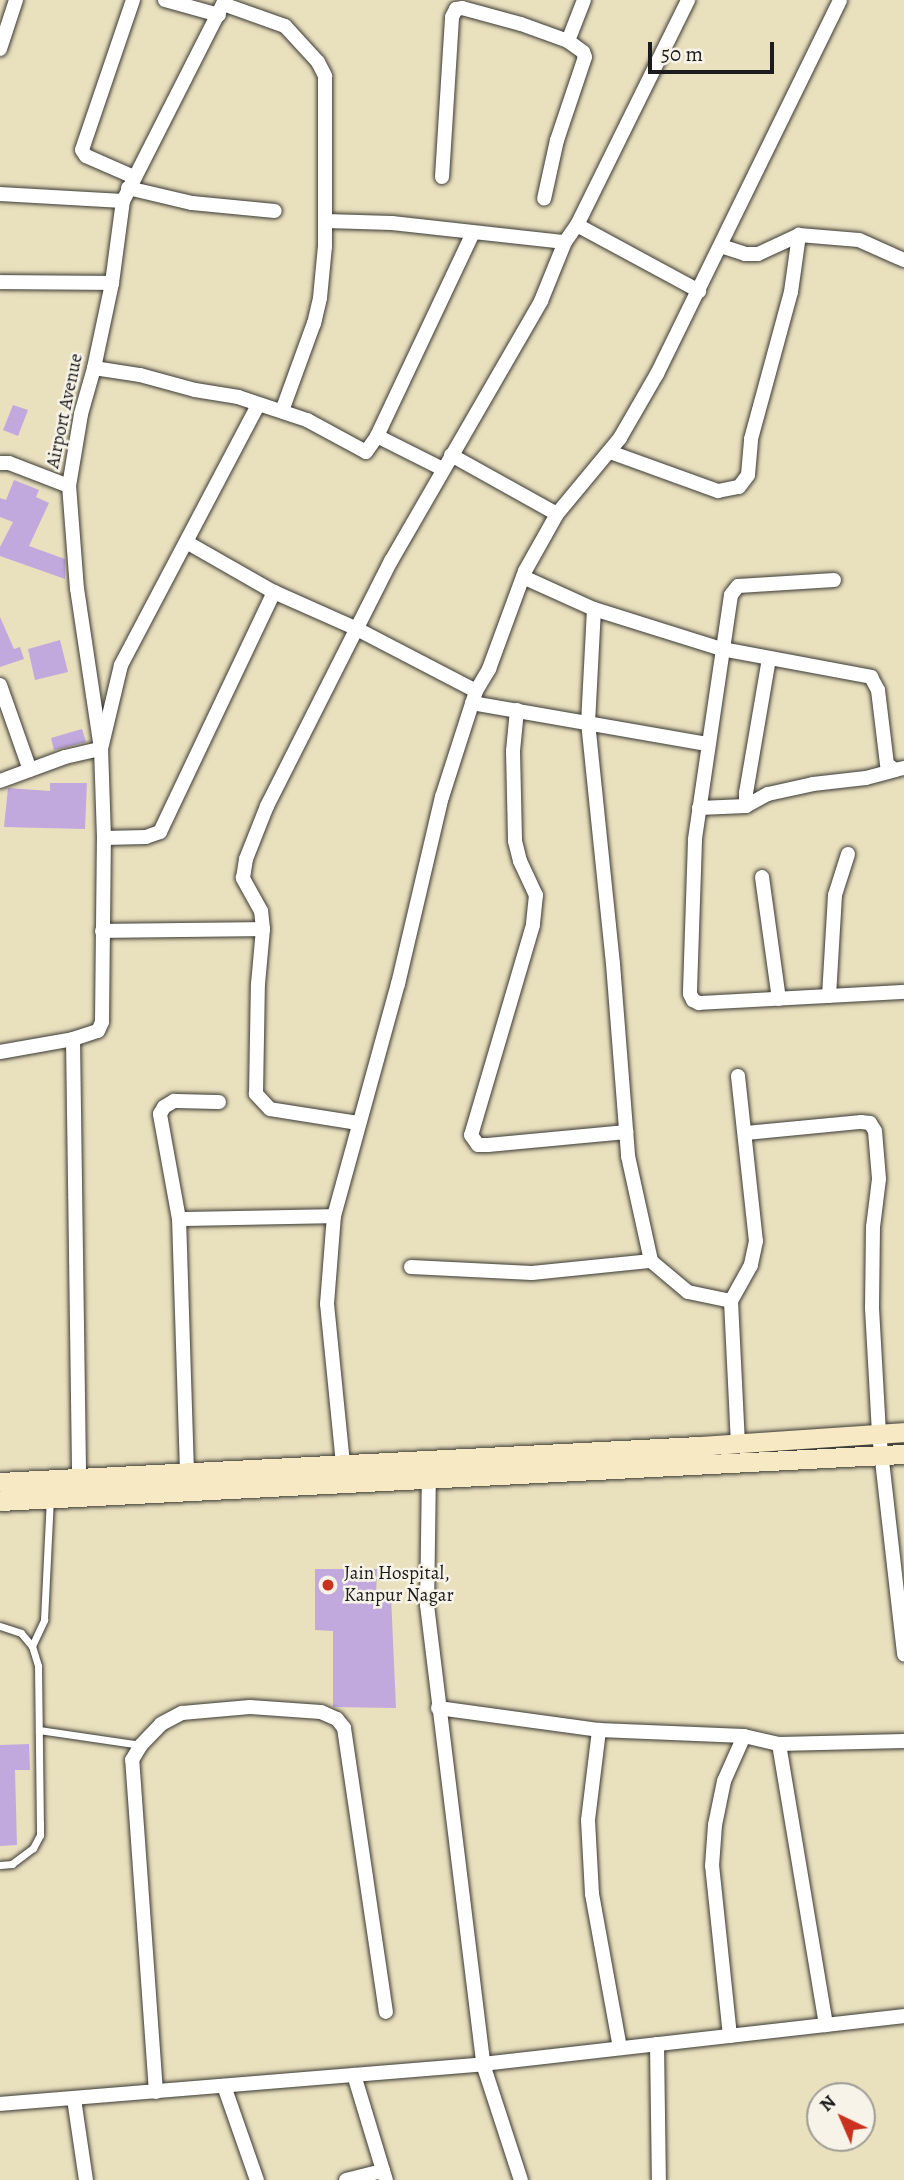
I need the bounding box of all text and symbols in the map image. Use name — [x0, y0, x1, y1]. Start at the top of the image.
scale bar — [652, 28, 778, 72]
text: 50 m — [661, 40, 703, 68]
street label: Airport Avenue — [42, 352, 88, 470]
place label: Jain Hospital, Kanpur Nagar — [344, 1563, 454, 1607]
marker: Jain Hospital, Kanpur Nagar — [318, 1575, 338, 1595]
north arrow — [806, 2082, 876, 2152]
text: N — [814, 2089, 842, 2117]

